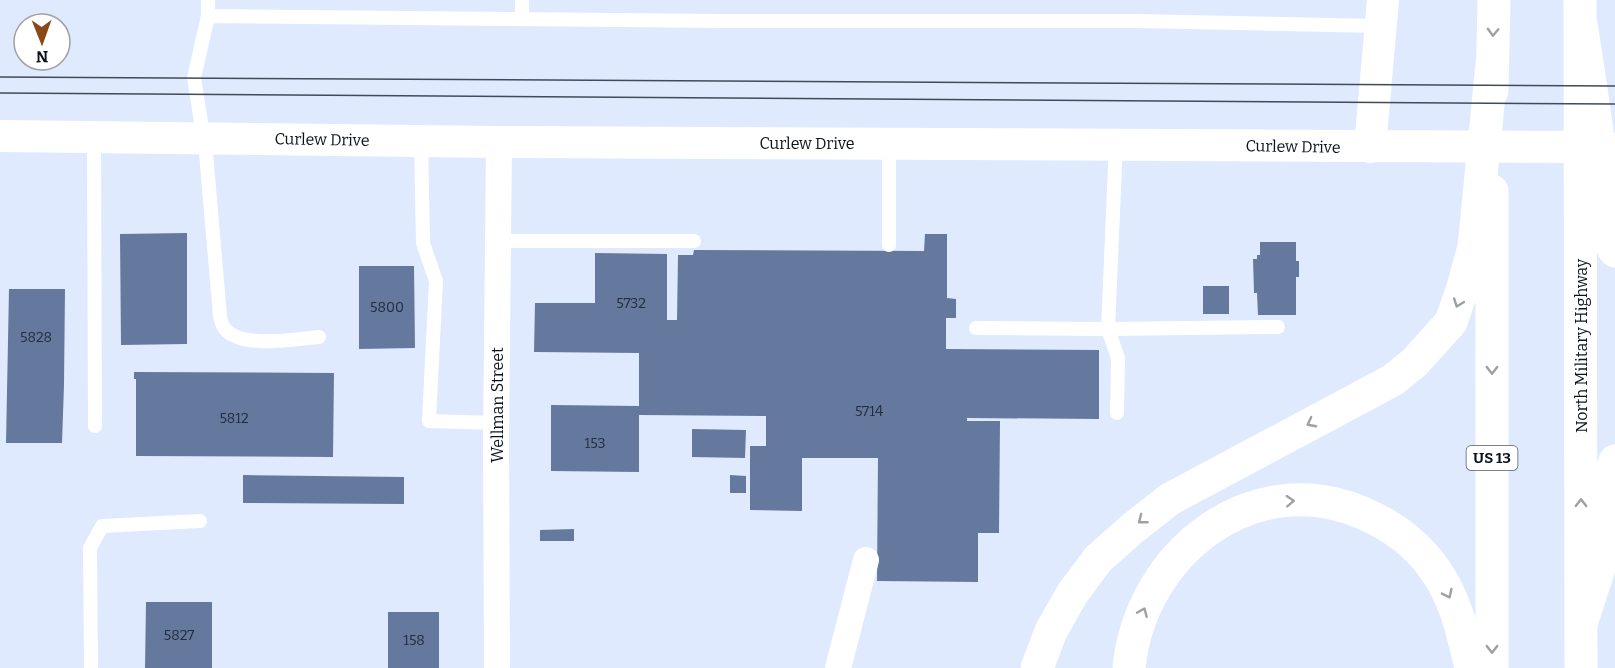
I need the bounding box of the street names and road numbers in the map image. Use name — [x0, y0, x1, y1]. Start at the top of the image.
street label: Curlew Drive — [274, 129, 370, 150]
street label: Curlew Drive — [759, 134, 855, 153]
street label: Curlew Drive — [1245, 136, 1341, 157]
street label: North Military Highway — [1572, 258, 1591, 433]
street label: Wellman Street — [488, 347, 507, 463]
road number: US 13 — [1466, 446, 1518, 470]

